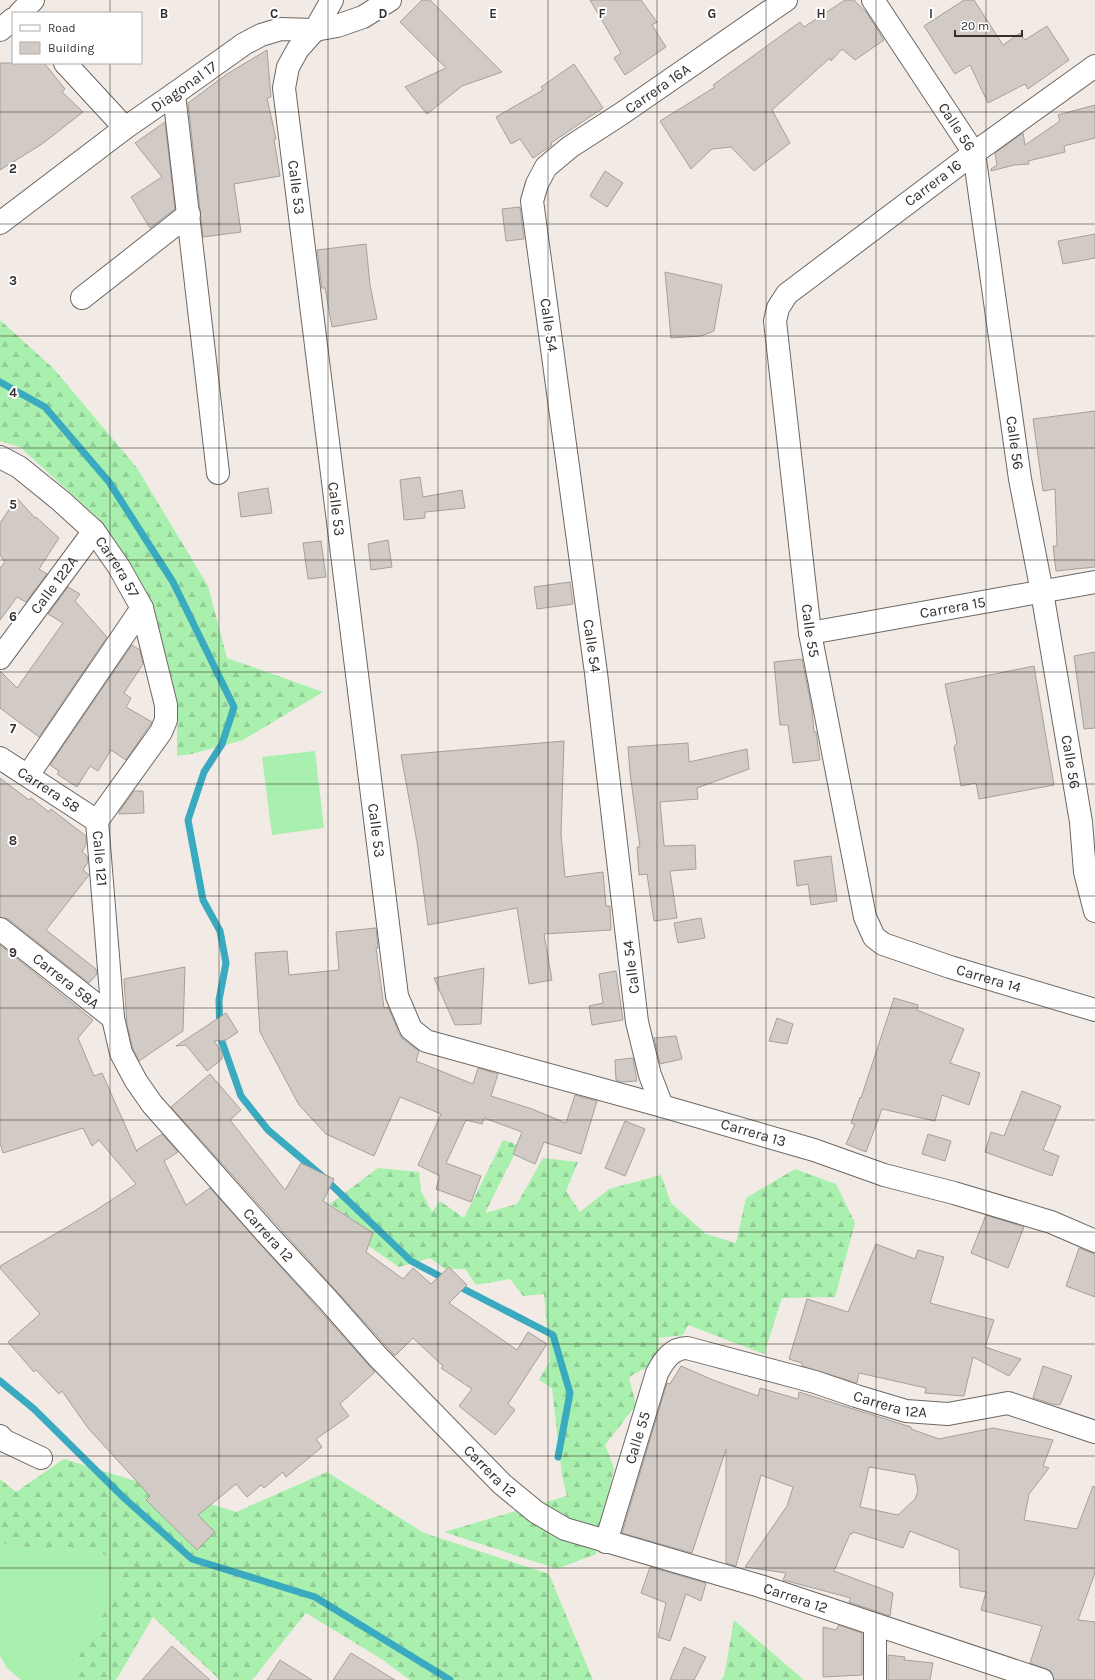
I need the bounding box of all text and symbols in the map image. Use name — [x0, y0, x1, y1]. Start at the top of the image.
text: B — [160, 6, 168, 21]
text: C — [270, 6, 278, 21]
text: D — [379, 6, 388, 21]
text: E — [489, 6, 497, 21]
text: F — [598, 6, 606, 21]
text: G — [708, 6, 716, 21]
text: H — [816, 6, 826, 21]
text: I — [929, 6, 933, 21]
legend — [12, 12, 142, 64]
scale bar — [955, 12, 1022, 38]
text: 20 m — [961, 19, 989, 33]
text: Road — [48, 21, 76, 35]
text: Building — [48, 41, 95, 55]
street label: Diagonal 17 — [148, 57, 220, 116]
street label: Carrera 16A — [621, 60, 694, 118]
street label: Calle 56 — [934, 99, 979, 154]
street label: Carrera 16 — [901, 156, 965, 210]
street label: Calle 53 — [284, 159, 309, 215]
text: 2 — [9, 161, 17, 176]
text: 3 — [9, 273, 17, 288]
street label: Calle 54 — [536, 297, 562, 354]
text: 4 — [9, 385, 17, 400]
street label: Calle 56 — [1002, 415, 1028, 471]
street label: Calle 53 — [324, 481, 349, 537]
text: 5 — [9, 497, 17, 512]
street label: Carrera 57 — [91, 533, 143, 601]
street label: Calle 122A — [27, 552, 82, 618]
street label: Carrera 15 — [918, 593, 987, 622]
street label: Calle 55 — [798, 603, 824, 659]
text: 6 — [9, 609, 17, 624]
street label: Calle 54 — [579, 618, 605, 675]
text: 7 — [10, 721, 17, 736]
street label: Calle 56 — [1057, 734, 1084, 790]
street label: Carrera 58 — [14, 763, 83, 816]
street label: Calle 53 — [364, 802, 389, 858]
street label: Calle 121 — [89, 830, 111, 887]
text: 8 — [9, 833, 17, 848]
street label: Calle 54 — [619, 939, 643, 995]
text: 9 — [9, 945, 17, 960]
street label: Carrera 58A — [29, 949, 103, 1013]
street label: Carrera 14 — [954, 960, 1024, 997]
street label: Carrera 13 — [719, 1114, 788, 1150]
street label: Carrera 12 — [239, 1204, 297, 1266]
street label: Carrera 12A — [851, 1387, 928, 1422]
street label: Calle 55 — [621, 1409, 654, 1466]
street label: Carrera 12 — [460, 1441, 520, 1501]
street label: Carrera 12 — [761, 1579, 830, 1617]

